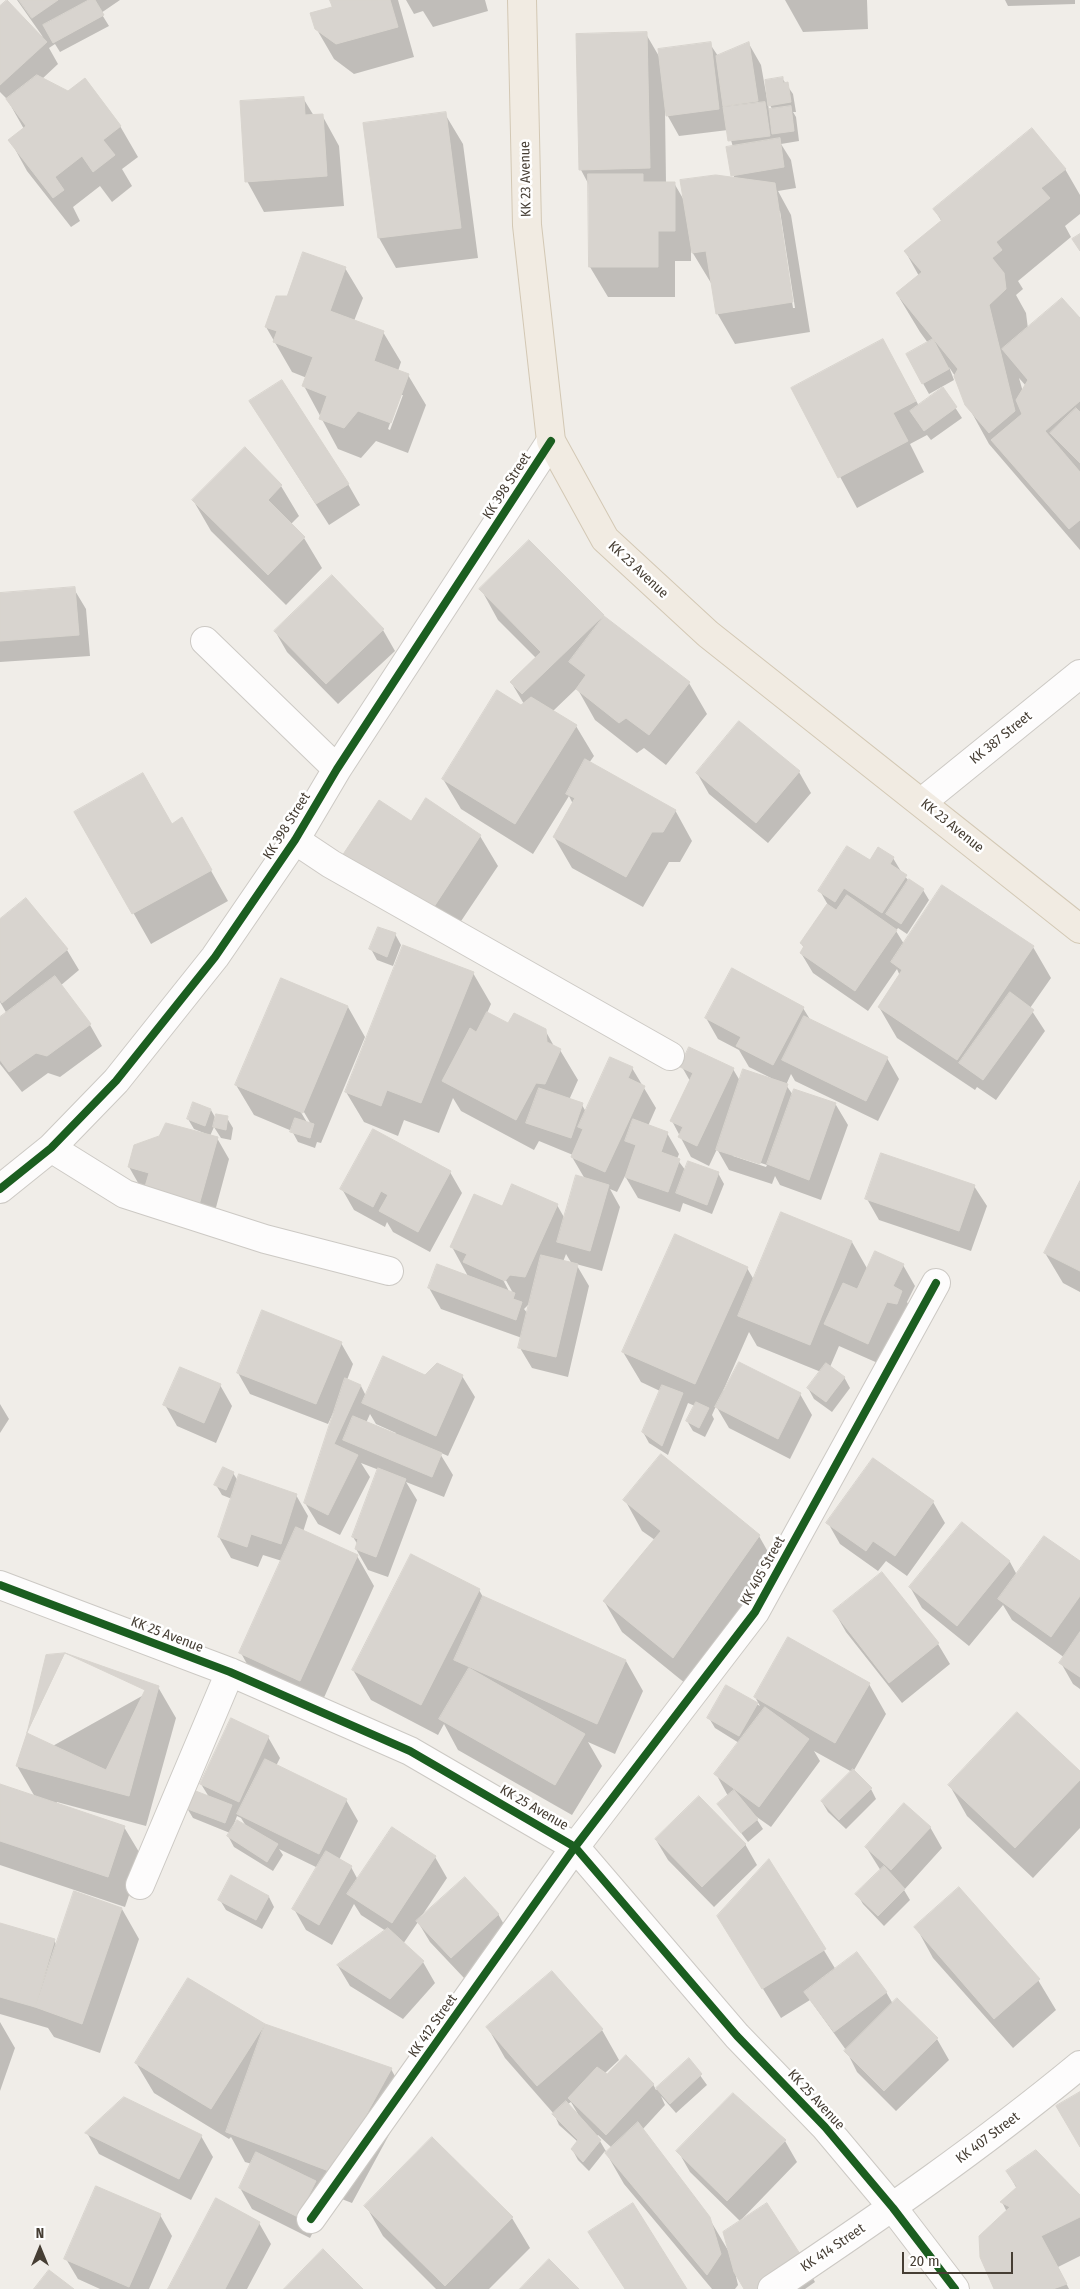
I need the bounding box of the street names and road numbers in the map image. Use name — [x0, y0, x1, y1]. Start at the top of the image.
street label: KK 23 Avenue — [517, 141, 535, 217]
street label: KK 398 Street — [479, 450, 535, 522]
street label: KK 23 Avenue — [605, 538, 671, 602]
street label: KK 387 Street — [967, 708, 1035, 768]
street label: KK 398 Street — [260, 789, 314, 863]
street label: KK 23 Avenue — [917, 796, 987, 856]
street label: KK 405 Street — [737, 1534, 789, 1608]
street label: KK 25 Avenue — [128, 1614, 206, 1656]
street label: KK 25 Avenue — [497, 1782, 571, 1834]
street label: KK 412 Street — [405, 1991, 461, 2061]
street label: KK 25 Avenue — [784, 2066, 848, 2134]
street label: KK 407 Street — [953, 2109, 1023, 2167]
street label: KK 414 Street — [798, 2220, 868, 2276]

